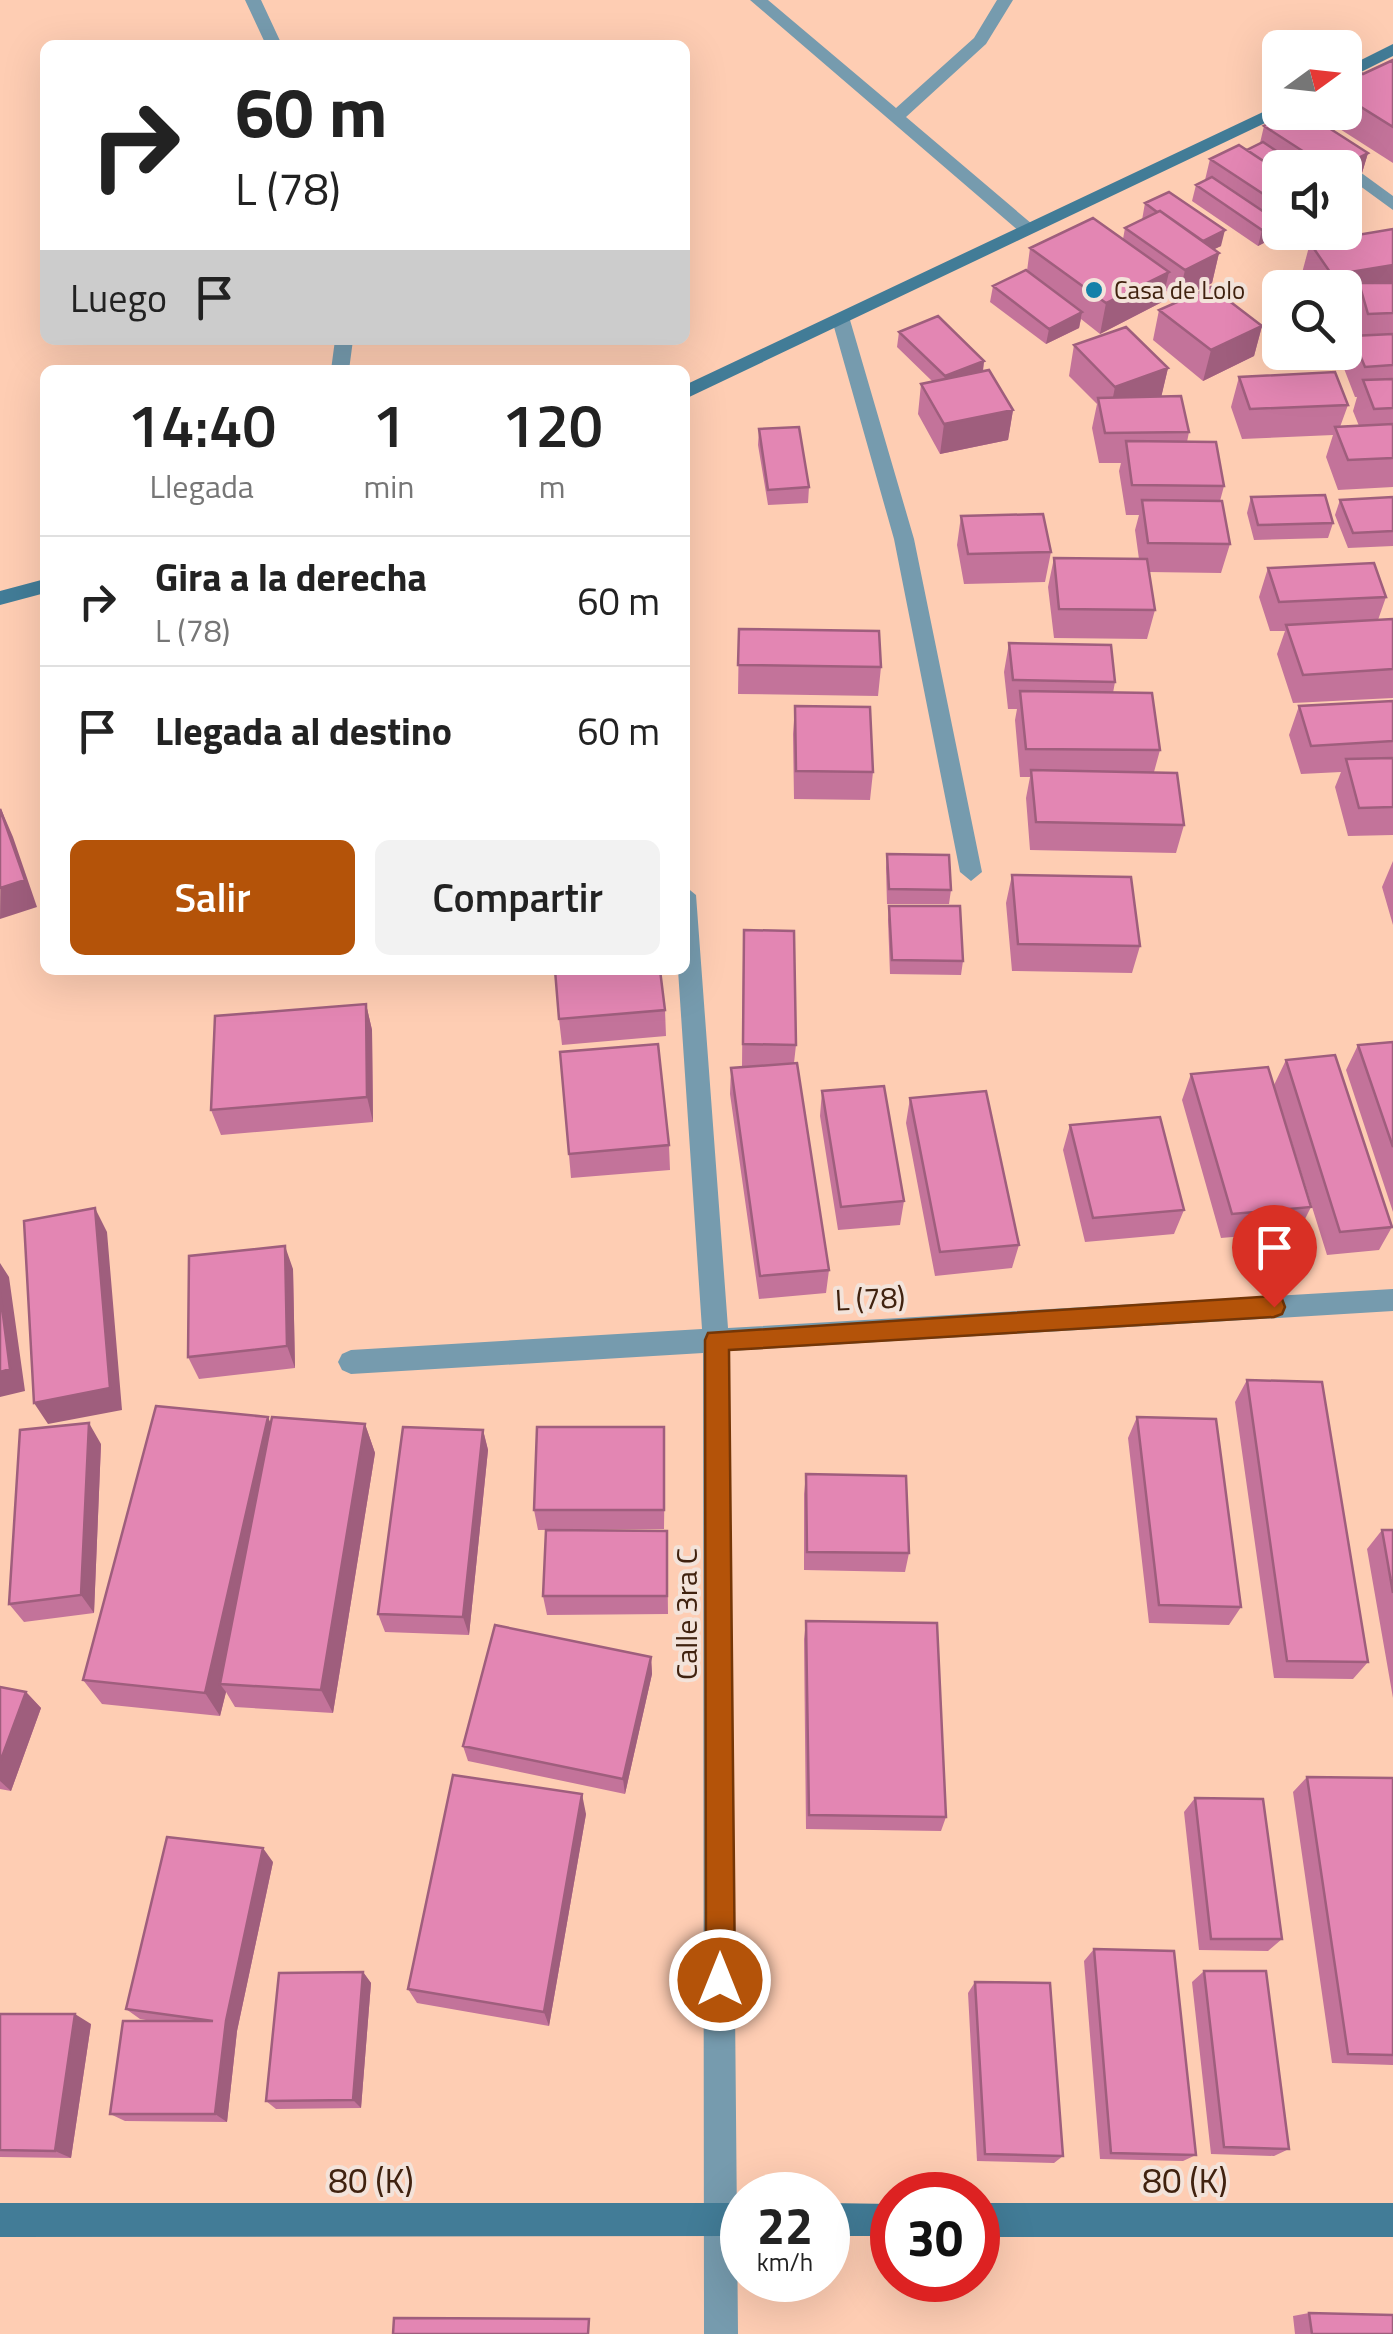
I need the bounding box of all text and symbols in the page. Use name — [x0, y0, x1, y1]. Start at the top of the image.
north arrow — [1262, 30, 1362, 130]
map controls — [1262, 30, 1362, 370]
text: 60 m — [235, 58, 388, 164]
icon: right — [70, 80, 200, 210]
button: sound — [1262, 150, 1362, 250]
text: L (78) — [235, 154, 341, 222]
text: Luego — [70, 269, 167, 327]
icon: arrive — [187, 270, 242, 325]
button: search — [1262, 270, 1362, 370]
place label: Casa de Lolo — [1114, 271, 1245, 309]
marker: Casa de Lolo — [1083, 279, 1105, 301]
text: 14:40 — [127, 379, 276, 470]
text: 1 — [372, 379, 406, 470]
text: 120 — [502, 379, 603, 470]
text: Llegada — [150, 462, 254, 510]
text: min — [363, 462, 414, 510]
text: m — [539, 462, 566, 510]
text: Gira a la derecha — [155, 548, 427, 606]
text: 60 m — [577, 572, 660, 630]
icon: right — [70, 574, 125, 629]
text: L (78) — [155, 606, 230, 654]
text: Llegada al destino — [155, 702, 452, 760]
text: 60 m — [577, 702, 660, 760]
icon: arrive — [70, 704, 125, 759]
button: Salir — [70, 840, 355, 955]
button: Compartir — [375, 840, 660, 955]
pin — [1232, 1205, 1317, 1308]
icon: arrive — [1247, 1220, 1302, 1275]
street label: L (78) — [834, 1273, 906, 1323]
street label: Calle 3ra C — [663, 1548, 709, 1680]
position arrow — [668, 1928, 772, 2032]
street label: 80 (K) — [328, 2153, 414, 2207]
street label: 80 (K) — [1142, 2153, 1228, 2207]
speed limit sign: 30 — [870, 2172, 1000, 2302]
text: 22 — [757, 2187, 813, 2263]
text: km/h — [757, 2243, 813, 2281]

